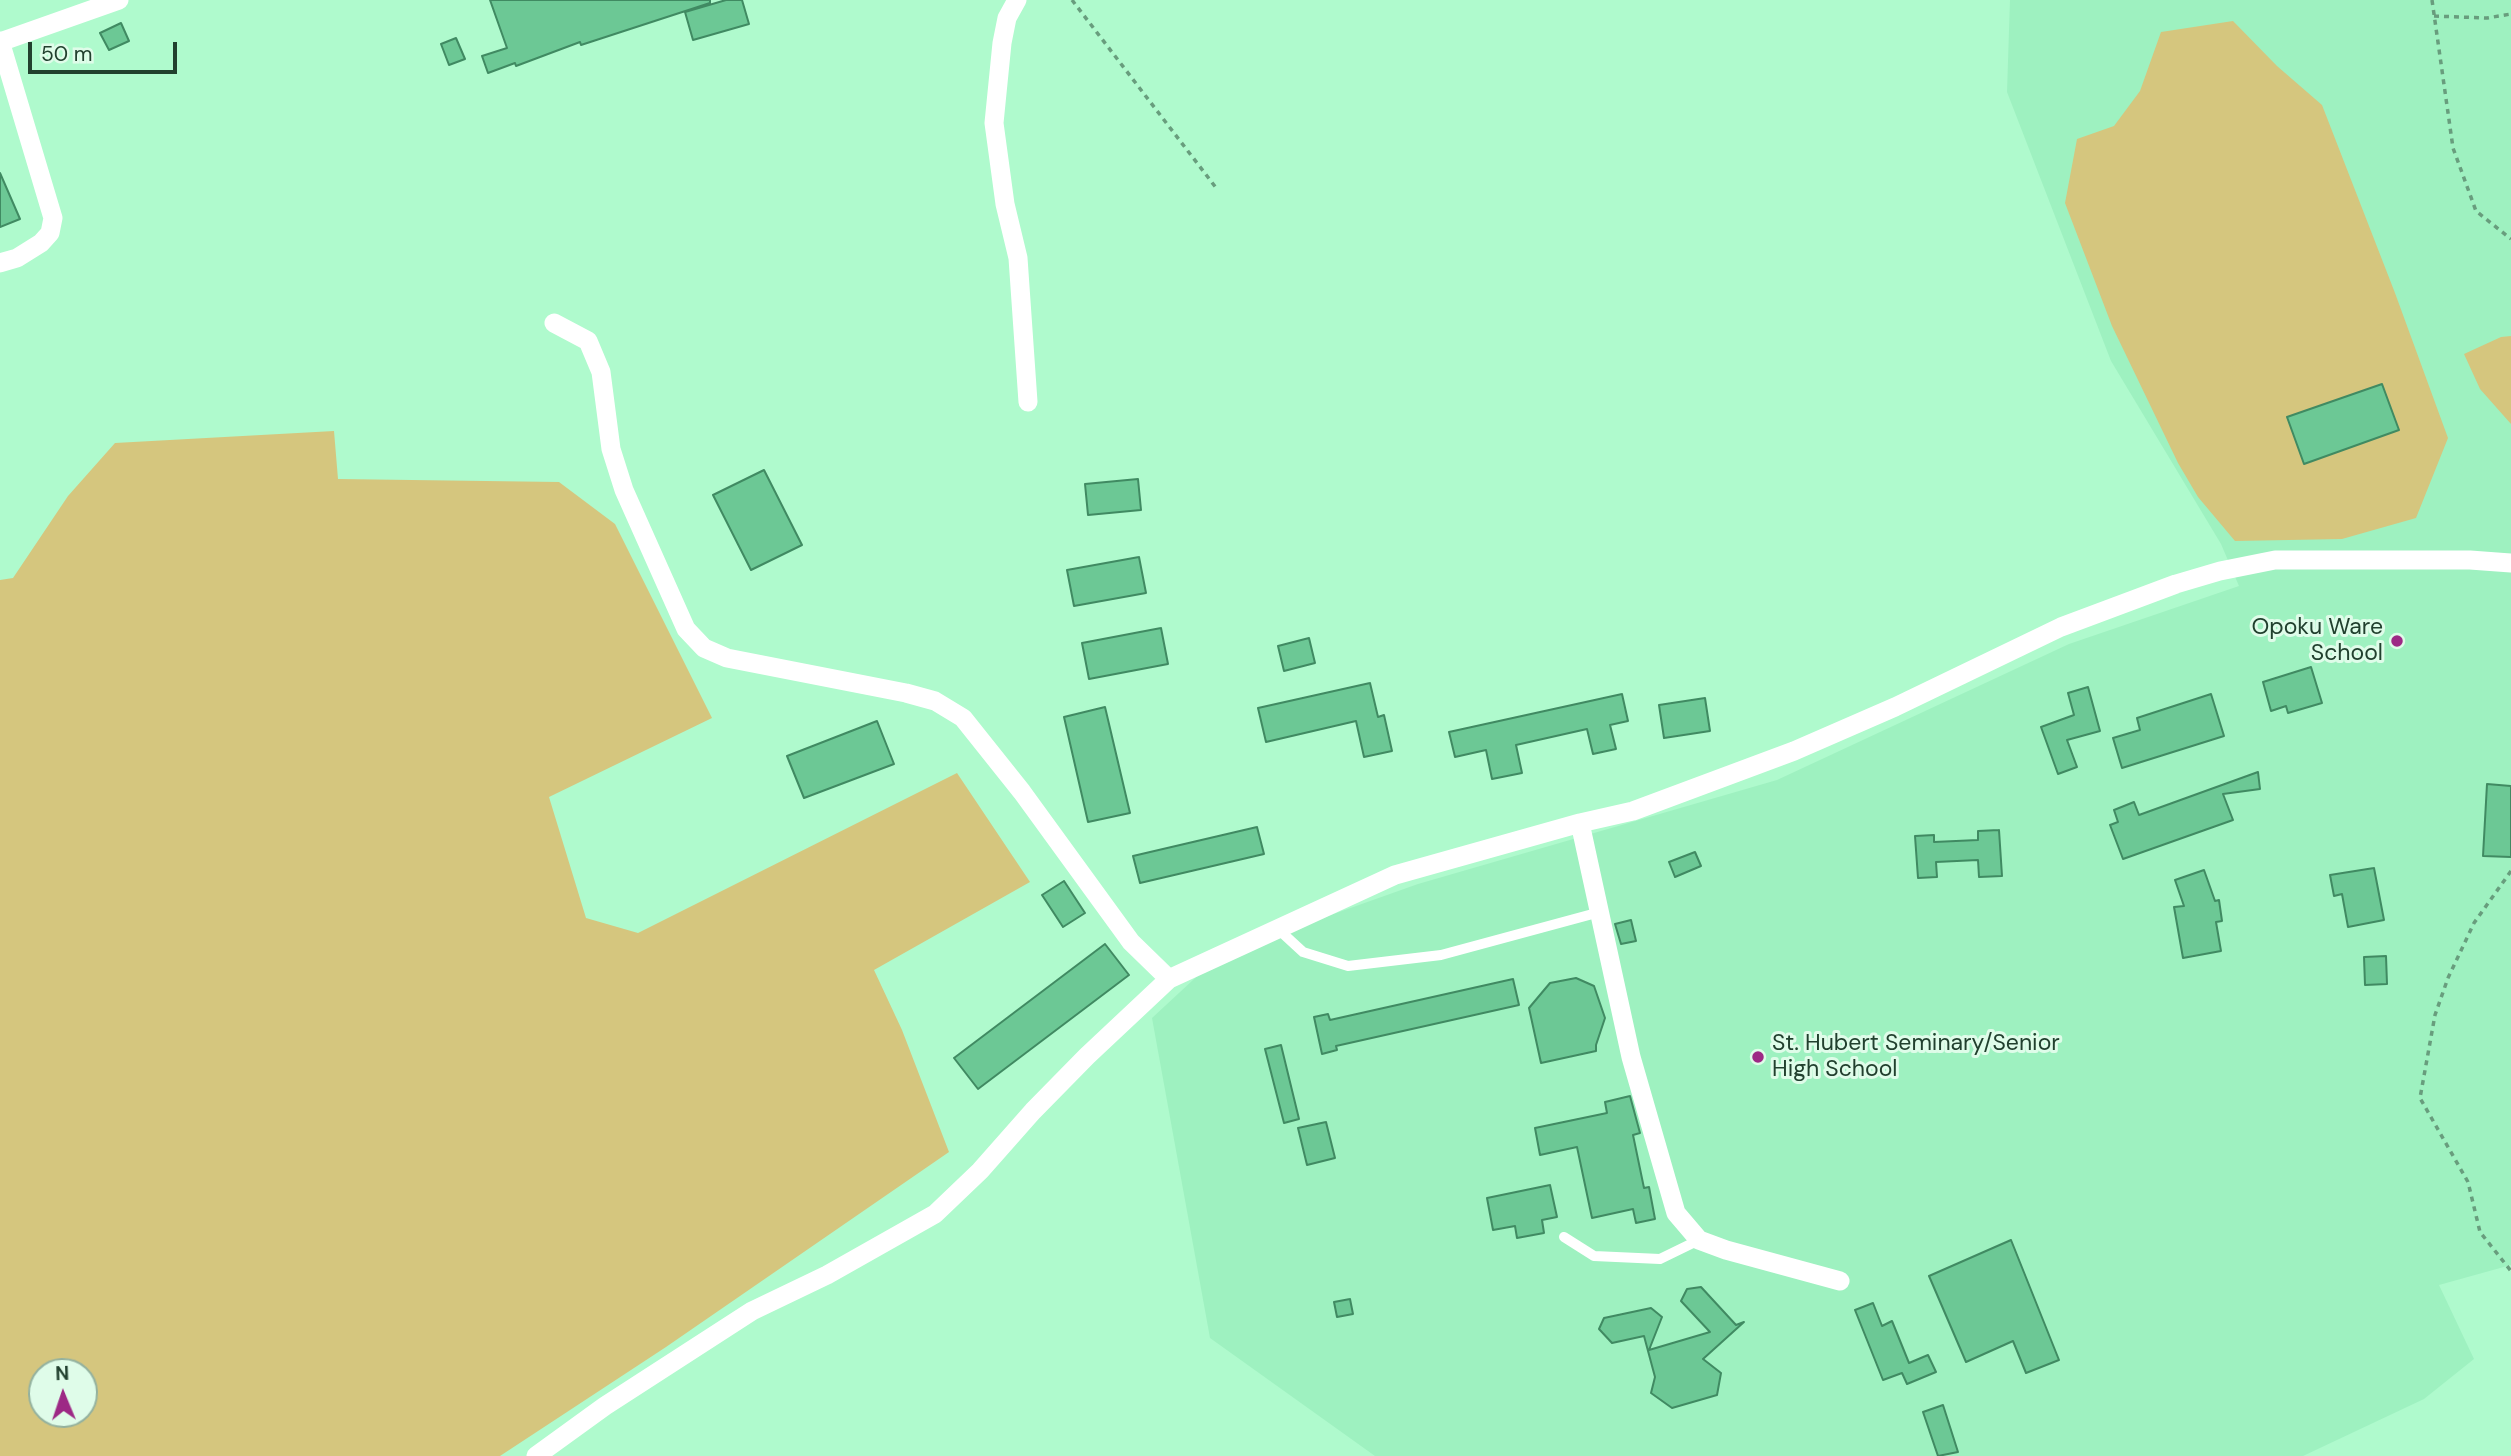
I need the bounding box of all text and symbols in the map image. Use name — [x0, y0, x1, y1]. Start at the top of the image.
scale bar — [32, 28, 180, 72]
text: 50 m — [41, 40, 92, 68]
place label: Opoku Ware School — [2251, 614, 2383, 668]
marker: Opoku Ware School — [2389, 633, 2405, 649]
place label: St. Hubert Seminary/Senior High School — [1772, 1030, 2060, 1084]
marker: St. Hubert Seminary/Senior High School — [1750, 1049, 1766, 1065]
north arrow — [28, 1358, 98, 1428]
text: N — [55, 1361, 70, 1386]

